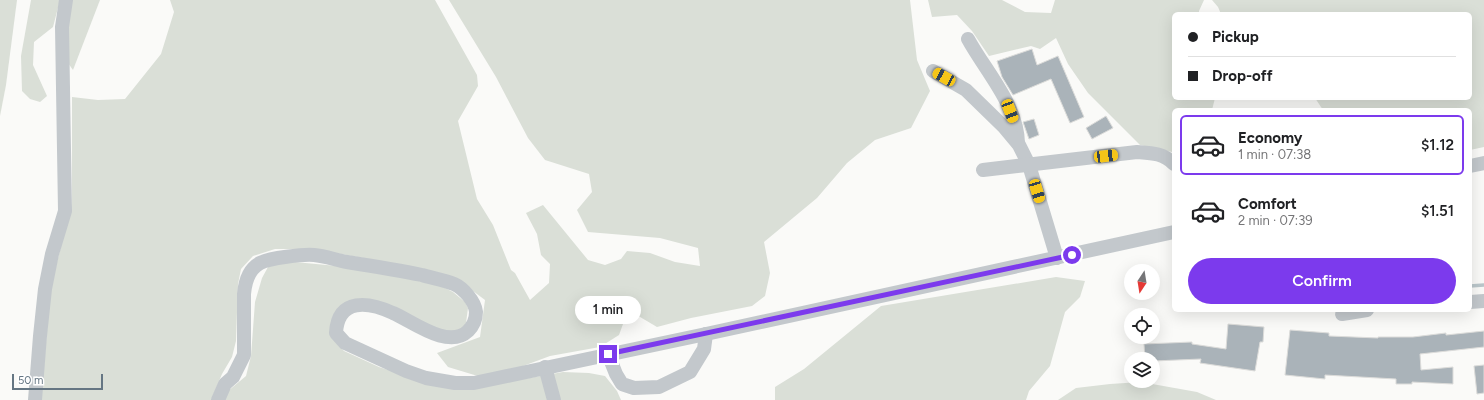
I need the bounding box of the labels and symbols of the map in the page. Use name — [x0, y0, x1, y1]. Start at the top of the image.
car — [931, 66, 957, 88]
car — [1000, 98, 1020, 124]
car — [1093, 149, 1119, 163]
car — [1028, 178, 1046, 204]
route start — [1063, 246, 1081, 264]
north arrow — [1124, 264, 1160, 300]
callout: 1 min — [575, 296, 641, 324]
route end — [599, 345, 617, 363]
scale bar — [12, 372, 103, 391]

